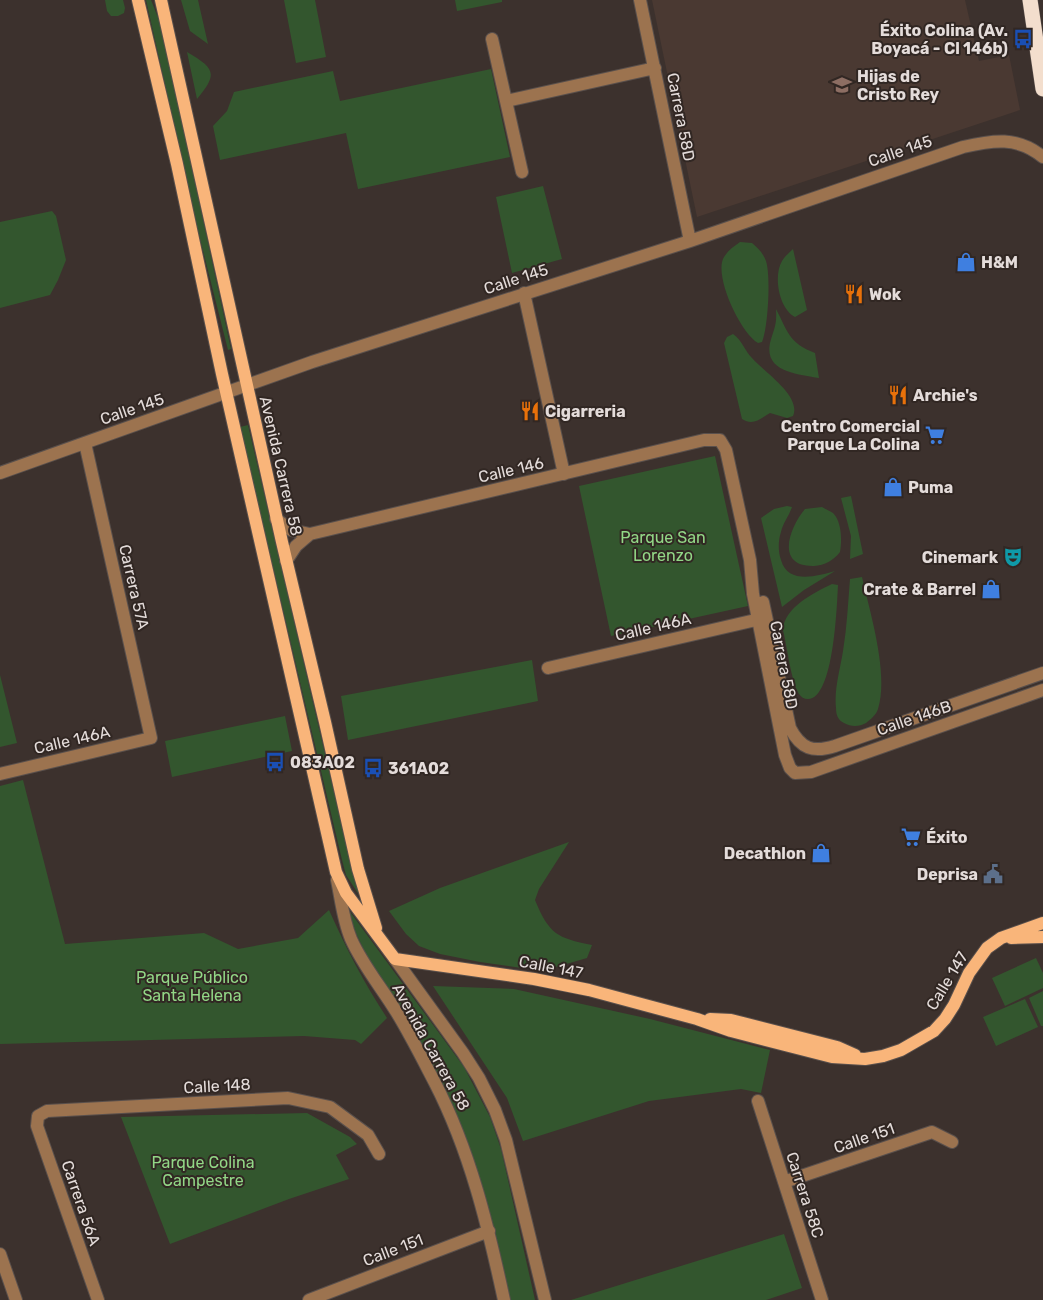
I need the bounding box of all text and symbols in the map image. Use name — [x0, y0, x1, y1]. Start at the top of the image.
place label: Éxito Colina (Av. Boyacá - Cl 146b) — [871, 20, 1008, 58]
bus stop icon: Éxito Colina (Av. Boyacá - Cl 146b) — [1012, 28, 1034, 50]
place label: Hijas de Cristo Rey — [857, 67, 940, 104]
street label: Carrera 58D — [663, 71, 699, 163]
school or university icon: Hijas de Cristo Rey — [831, 74, 853, 96]
street label: Calle 145 — [865, 131, 935, 171]
shop icon: H&M — [955, 251, 977, 273]
place label: H&M — [981, 253, 1018, 272]
street label: Calle 145 — [481, 260, 551, 298]
restaurant icon: Wok — [843, 283, 865, 305]
place label: Wok — [869, 285, 902, 304]
restaurant icon: Archie's — [887, 384, 909, 406]
place label: Archie's — [913, 386, 978, 405]
street label: Calle 145 — [97, 389, 167, 429]
street label: Avenida Carrera 58 — [256, 394, 306, 538]
restaurant icon: Cigarreria — [519, 400, 541, 422]
place label: Cigarreria — [545, 402, 626, 421]
place label: Centro Comercial Parque La Colina — [781, 417, 920, 454]
supermarket icon: Centro Comercial Parque La Colina — [924, 424, 946, 446]
street label: Calle 146 — [476, 453, 546, 487]
shop icon: Puma — [882, 476, 904, 498]
place label: Puma — [908, 478, 953, 497]
park label: Parque San Lorenzo — [620, 528, 706, 565]
street label: Carrera 57A — [115, 543, 153, 632]
theatre icon: Cinemark — [1002, 546, 1024, 568]
place label: Cinemark — [922, 548, 999, 567]
shop icon: Crate & Barrel — [980, 578, 1002, 600]
place label: Crate & Barrel — [863, 580, 976, 599]
street label: Calle 146A — [613, 609, 693, 645]
street label: Carrera 58D — [766, 619, 802, 711]
street label: Calle 146B — [874, 696, 954, 740]
street label: Calle 146A — [32, 722, 112, 758]
bus stop icon: 083A02 — [264, 751, 286, 773]
place label: 083A02 — [290, 753, 355, 772]
bus stop icon: 361A02 — [362, 757, 384, 779]
place label: 361A02 — [388, 759, 449, 778]
supermarket icon: Éxito — [900, 826, 922, 848]
place label: Éxito — [926, 827, 968, 847]
shop icon: Decathlon — [810, 842, 832, 864]
place label: Decathlon — [724, 844, 806, 863]
public building icon: Deprisa — [982, 863, 1004, 885]
place label: Deprisa — [917, 865, 978, 884]
street label: Calle 147 — [922, 948, 972, 1014]
street label: Calle 147 — [517, 951, 585, 983]
park label: Parque Público Santa Helena — [136, 968, 248, 1005]
street label: Avenida Carrera 58 — [388, 980, 474, 1114]
street label: Calle 148 — [183, 1075, 251, 1097]
street label: Calle 151 — [831, 1119, 897, 1157]
street label: Carrera 58C — [782, 1150, 828, 1240]
park label: Parque Colina Campestre — [151, 1153, 255, 1190]
street label: Carrera 56A — [58, 1158, 105, 1248]
street label: Calle 151 — [360, 1230, 426, 1270]

